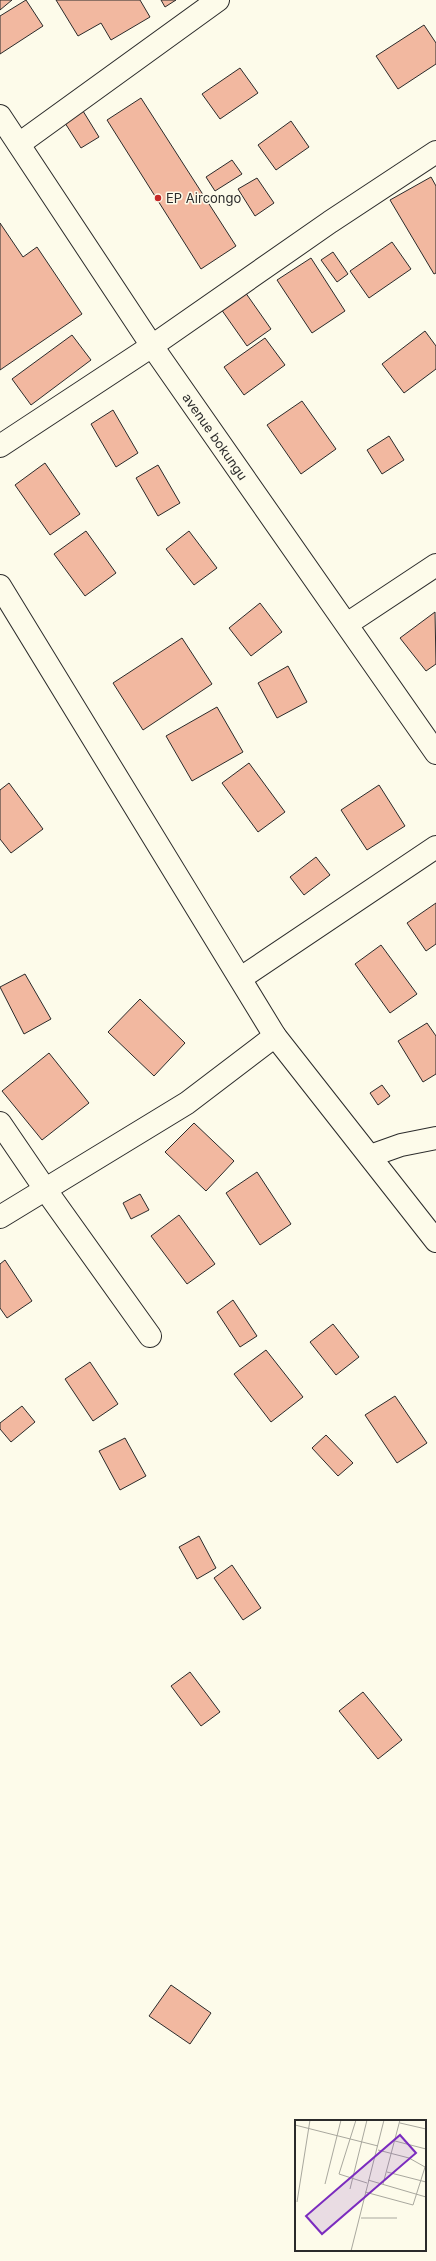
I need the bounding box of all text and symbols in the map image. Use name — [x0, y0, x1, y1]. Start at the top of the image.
place label: EP Aircongo — [166, 190, 242, 206]
marker: EP Aircongo — [153, 193, 163, 203]
street label: avenue bokungu — [179, 390, 251, 483]
inset map — [295, 2120, 426, 2251]

